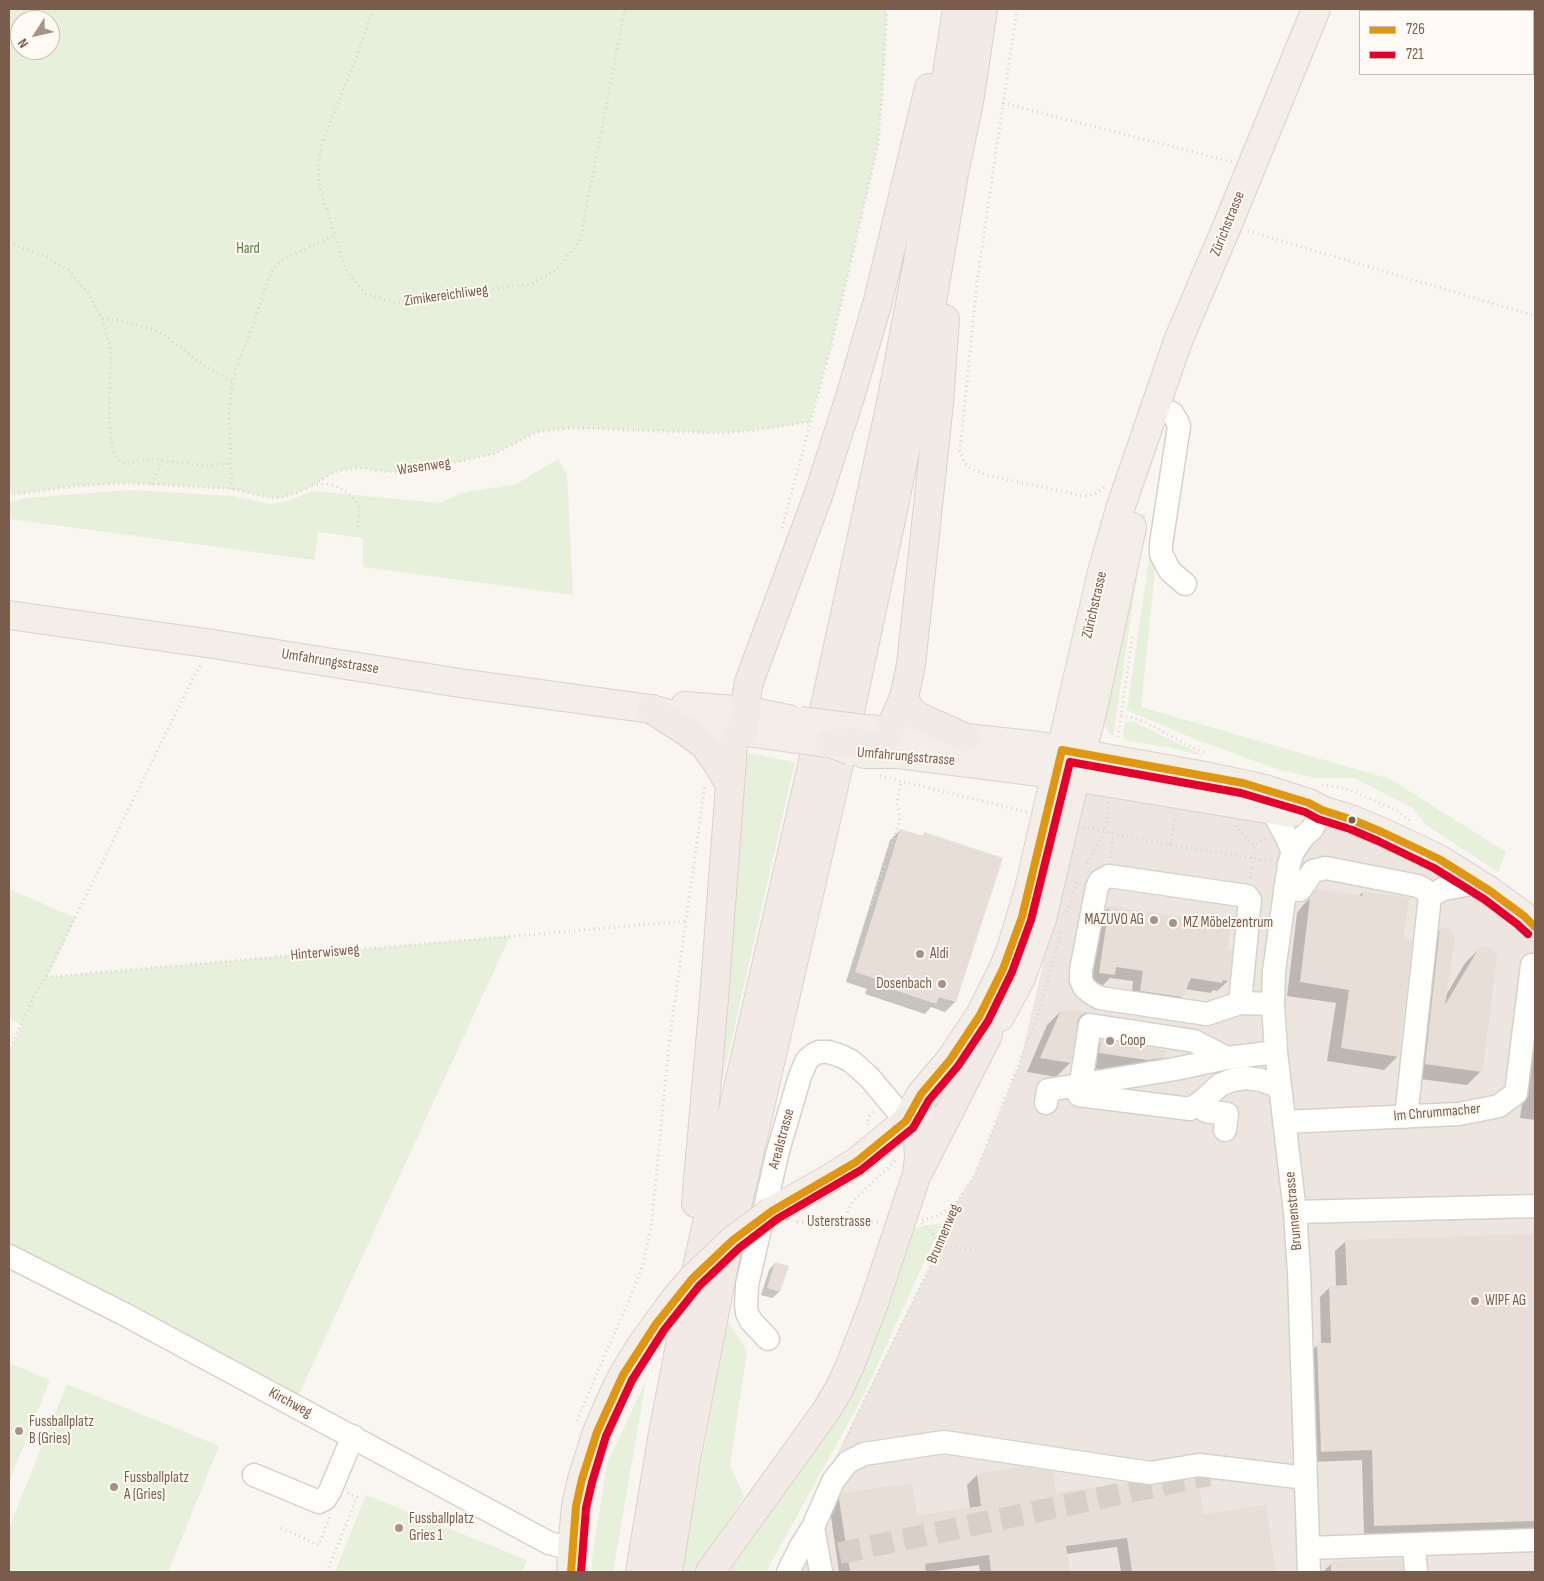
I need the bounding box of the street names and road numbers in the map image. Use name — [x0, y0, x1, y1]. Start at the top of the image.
street label: Zürichstrasse — [1207, 189, 1249, 259]
street label: Zimikereichliweg — [403, 281, 489, 311]
street label: Wasenweg — [396, 454, 452, 480]
street label: Zürichstrasse — [1079, 570, 1111, 640]
street label: Umfahrungsstrasse — [280, 645, 380, 679]
street label: Umfahrungsstrasse — [856, 744, 956, 770]
street label: Hinterwisweg — [290, 941, 360, 965]
street label: Im Chrummacher — [1393, 1100, 1481, 1126]
street label: Arealstrasse — [765, 1107, 799, 1171]
street label: Brunnenstrasse — [1282, 1171, 1306, 1251]
street label: Brunnenweg — [923, 1202, 965, 1266]
street label: Usterstrasse — [807, 1213, 871, 1231]
street label: Kirchweg — [265, 1384, 315, 1422]

